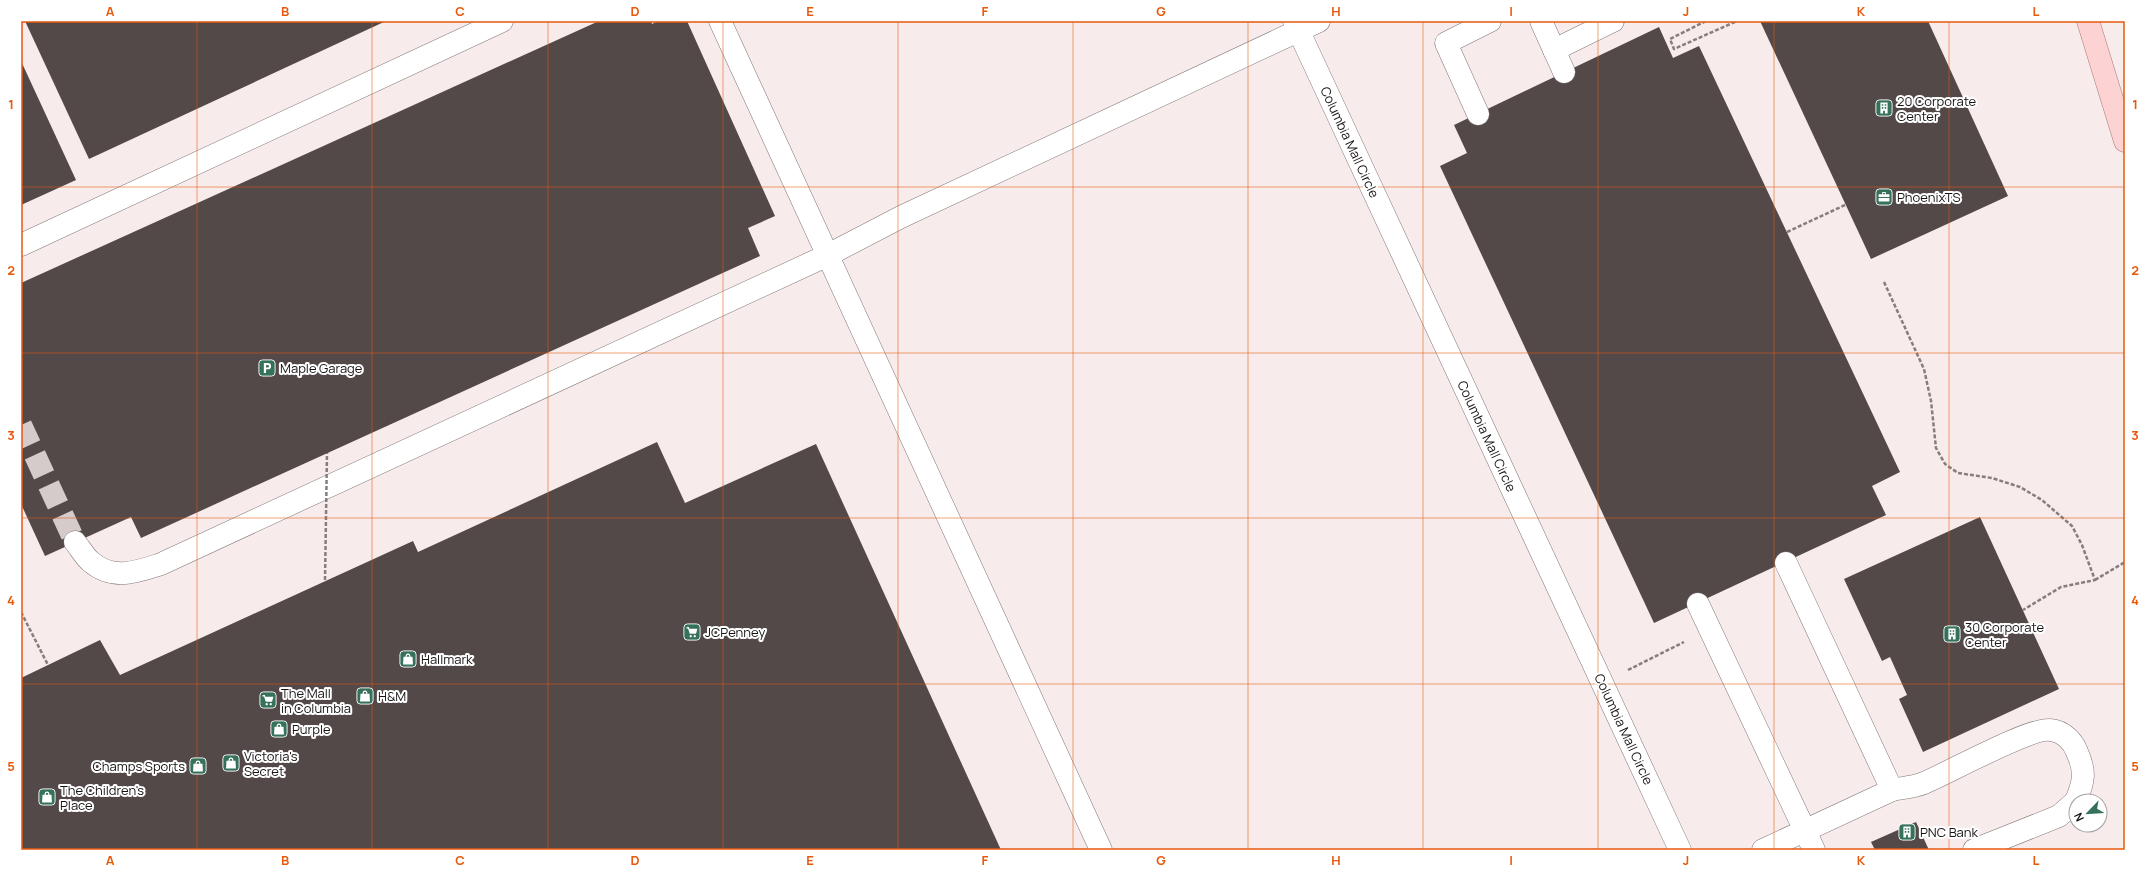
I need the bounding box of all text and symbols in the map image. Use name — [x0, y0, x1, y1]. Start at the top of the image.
text: A — [106, 2, 115, 20]
text: B — [281, 2, 289, 20]
text: C — [455, 2, 465, 20]
text: D — [630, 2, 640, 20]
text: E — [806, 2, 814, 20]
text: F — [982, 2, 989, 20]
text: G — [1156, 2, 1166, 20]
text: H — [1331, 2, 1341, 20]
text: I — [1509, 2, 1513, 20]
text: J — [1683, 2, 1689, 20]
text: K — [1857, 2, 1866, 20]
text: L — [2033, 2, 2040, 20]
street label: Columbia Mall Circle — [1316, 84, 1384, 201]
place label: 20 Corporate Center — [1897, 92, 1977, 125]
text: 1 — [8, 95, 14, 113]
text: 1 — [2132, 95, 2138, 113]
building icon: 20 Corporate Center — [1874, 98, 1894, 118]
office icon: PhoenixTS — [1874, 187, 1894, 207]
place label: PhoenixTS — [1897, 188, 1960, 206]
text: 2 — [7, 261, 15, 279]
text: 2 — [2131, 261, 2139, 279]
parking icon: Maple Garage — [257, 358, 277, 378]
place label: Maple Garage — [280, 359, 363, 377]
street label: Columbia Mall Circle — [1453, 378, 1521, 495]
text: 3 — [7, 426, 15, 444]
text: 3 — [2131, 426, 2139, 444]
text: 4 — [7, 591, 15, 609]
text: 4 — [2131, 591, 2139, 609]
place label: 30 Corporate Center — [1965, 618, 2044, 651]
supermarket icon: JCPenney — [682, 622, 702, 642]
place label: JCPenney — [705, 623, 765, 641]
building icon: 30 Corporate Center — [1942, 624, 1962, 644]
shop icon: Hallmark — [398, 649, 418, 669]
place label: Hallmark — [421, 650, 473, 668]
street label: Columbia Mall Circle — [1590, 671, 1658, 788]
place label: The Mall in Columbia — [281, 684, 351, 717]
shop icon: H&M — [355, 686, 375, 706]
place label: H&M — [378, 687, 406, 705]
supermarket icon: The Mall in Columbia — [258, 690, 278, 710]
shop icon: Purple — [269, 719, 289, 739]
place label: Purple — [292, 720, 331, 738]
place label: Victoria's Secret — [244, 747, 298, 780]
shop icon: Victoria's Secret — [221, 753, 241, 773]
shop icon: Champs Sports — [188, 756, 208, 776]
text: 5 — [7, 757, 15, 775]
place label: Champs Sports — [93, 757, 185, 775]
text: 5 — [2131, 757, 2139, 775]
place label: The Children's Place — [60, 781, 144, 814]
shop icon: The Children's Place — [37, 787, 57, 807]
north arrow — [2068, 793, 2108, 833]
text: N — [2070, 811, 2087, 824]
building icon: PNC Bank — [1897, 822, 1917, 842]
place label: PNC Bank — [1920, 823, 1979, 841]
text: A — [106, 851, 115, 869]
text: B — [281, 851, 289, 869]
text: C — [455, 851, 465, 869]
text: D — [630, 851, 640, 869]
text: E — [806, 851, 814, 869]
text: F — [982, 851, 989, 869]
text: G — [1156, 851, 1166, 869]
text: H — [1331, 851, 1341, 869]
text: I — [1509, 851, 1513, 869]
text: J — [1683, 851, 1689, 869]
text: K — [1857, 851, 1866, 869]
text: L — [2033, 851, 2040, 869]

